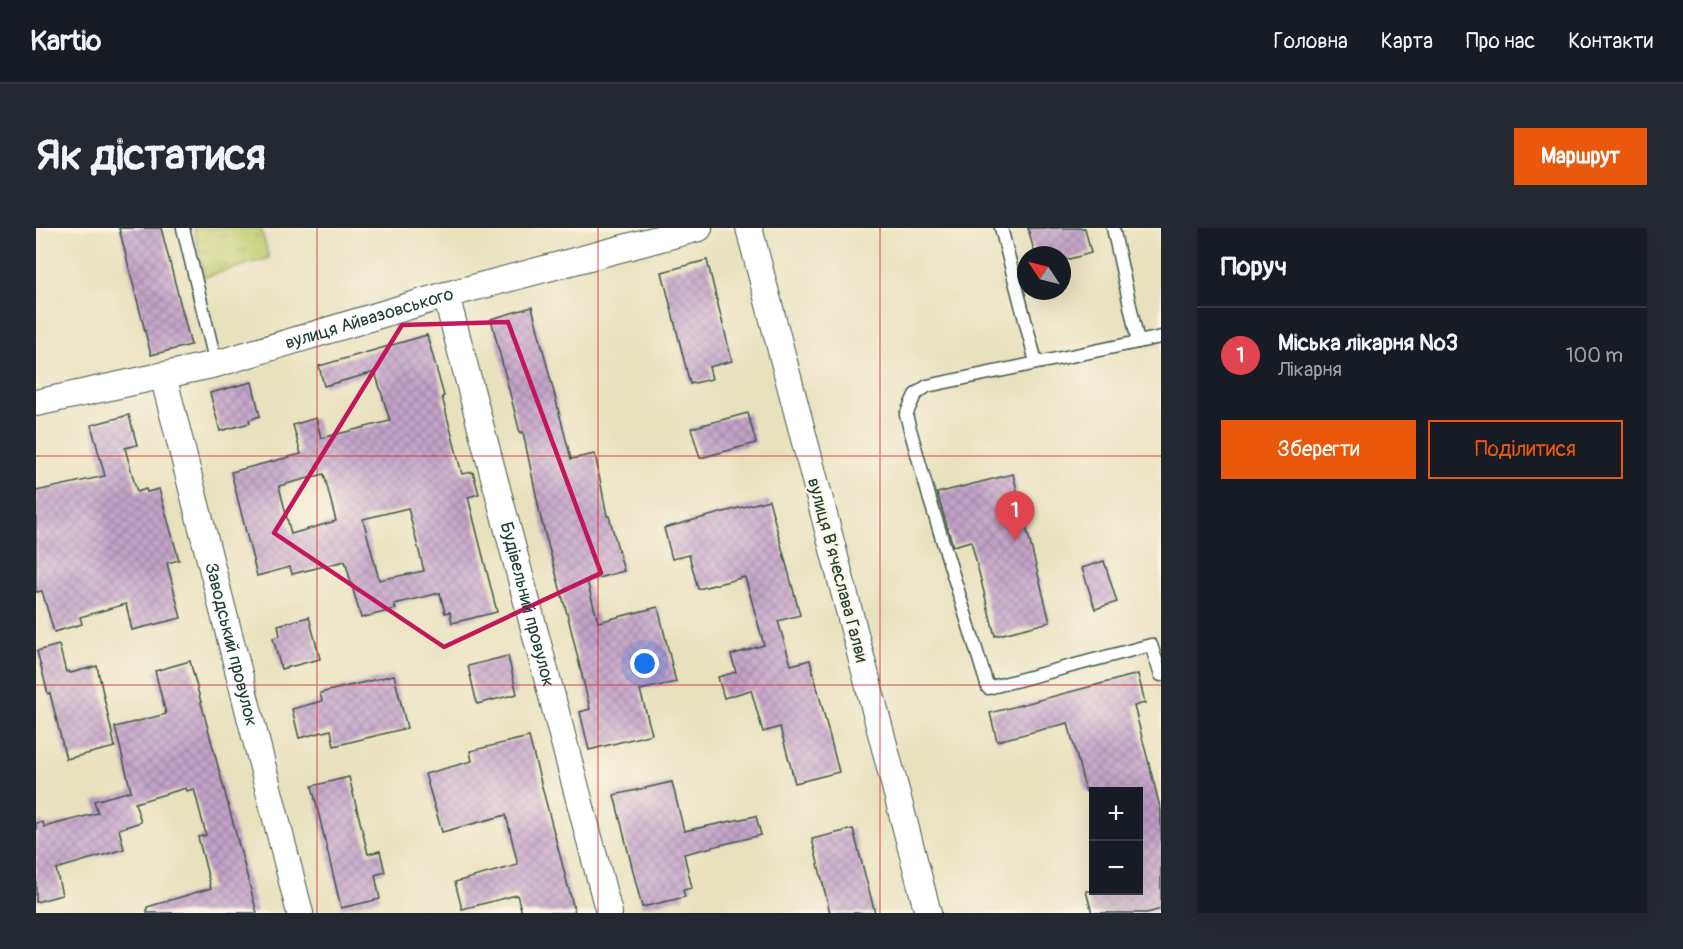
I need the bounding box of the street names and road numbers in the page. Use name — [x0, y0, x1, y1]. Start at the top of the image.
street label: вулиця Айвазовського — [282, 282, 456, 355]
street label: вулиця Вʼячеслава Галви — [802, 475, 873, 665]
street label: Будівельний провулок — [494, 519, 560, 690]
street label: Заводський провулок — [199, 560, 263, 729]

